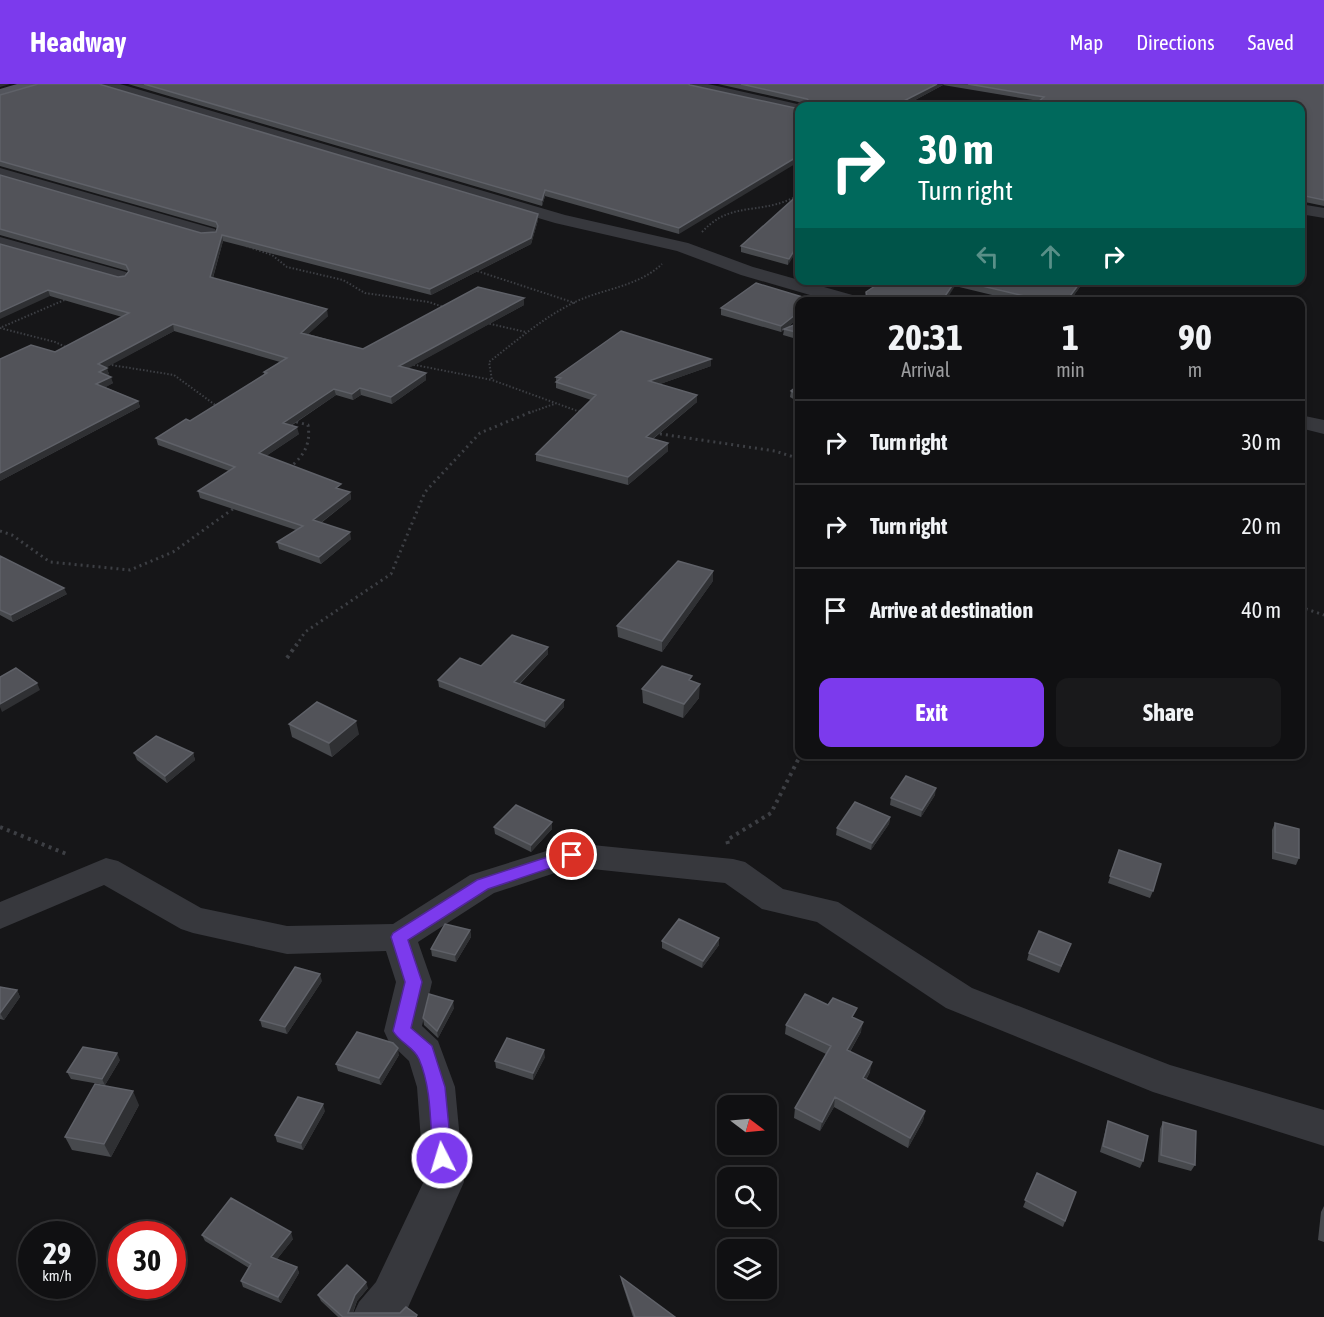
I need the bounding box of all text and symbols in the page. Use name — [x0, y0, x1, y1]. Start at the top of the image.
text: Headway — [30, 26, 126, 58]
text: Map — [1069, 30, 1103, 54]
text: Directions — [1136, 30, 1215, 54]
text: Saved — [1248, 30, 1294, 54]
text: 30 m — [918, 125, 993, 173]
icon: right — [819, 126, 897, 204]
text: Turn right — [918, 175, 1013, 206]
icon: left — [971, 240, 1004, 273]
icon: ahead — [1034, 240, 1067, 273]
icon: right — [1097, 240, 1130, 273]
text: 20:31 — [888, 316, 963, 358]
text: 1 — [1062, 316, 1079, 358]
text: 90 — [1178, 316, 1212, 358]
text: Arrival — [901, 358, 950, 381]
text: min — [1056, 358, 1085, 381]
text: m — [1188, 358, 1202, 381]
icon: right — [819, 426, 852, 459]
text: Turn right — [870, 429, 947, 455]
text: 30 m — [1241, 429, 1281, 455]
icon: right — [819, 510, 852, 543]
text: Turn right — [870, 513, 947, 539]
text: 20 m — [1241, 513, 1281, 539]
icon: arrive — [819, 594, 852, 627]
text: Arrive at destination — [870, 597, 1033, 623]
text: 40 m — [1241, 597, 1281, 623]
button: Exit — [819, 678, 1044, 747]
button: Share — [1056, 678, 1281, 747]
pin — [546, 829, 597, 880]
icon: arrive — [555, 838, 588, 871]
north arrow — [717, 1095, 777, 1155]
map controls — [717, 1095, 777, 1299]
position arrow — [410, 1126, 474, 1190]
button: search — [717, 1167, 777, 1227]
speed limit sign: 30 — [108, 1221, 186, 1299]
text: 29 — [43, 1236, 71, 1270]
button: layers — [717, 1239, 777, 1299]
text: km/h — [42, 1267, 72, 1284]

